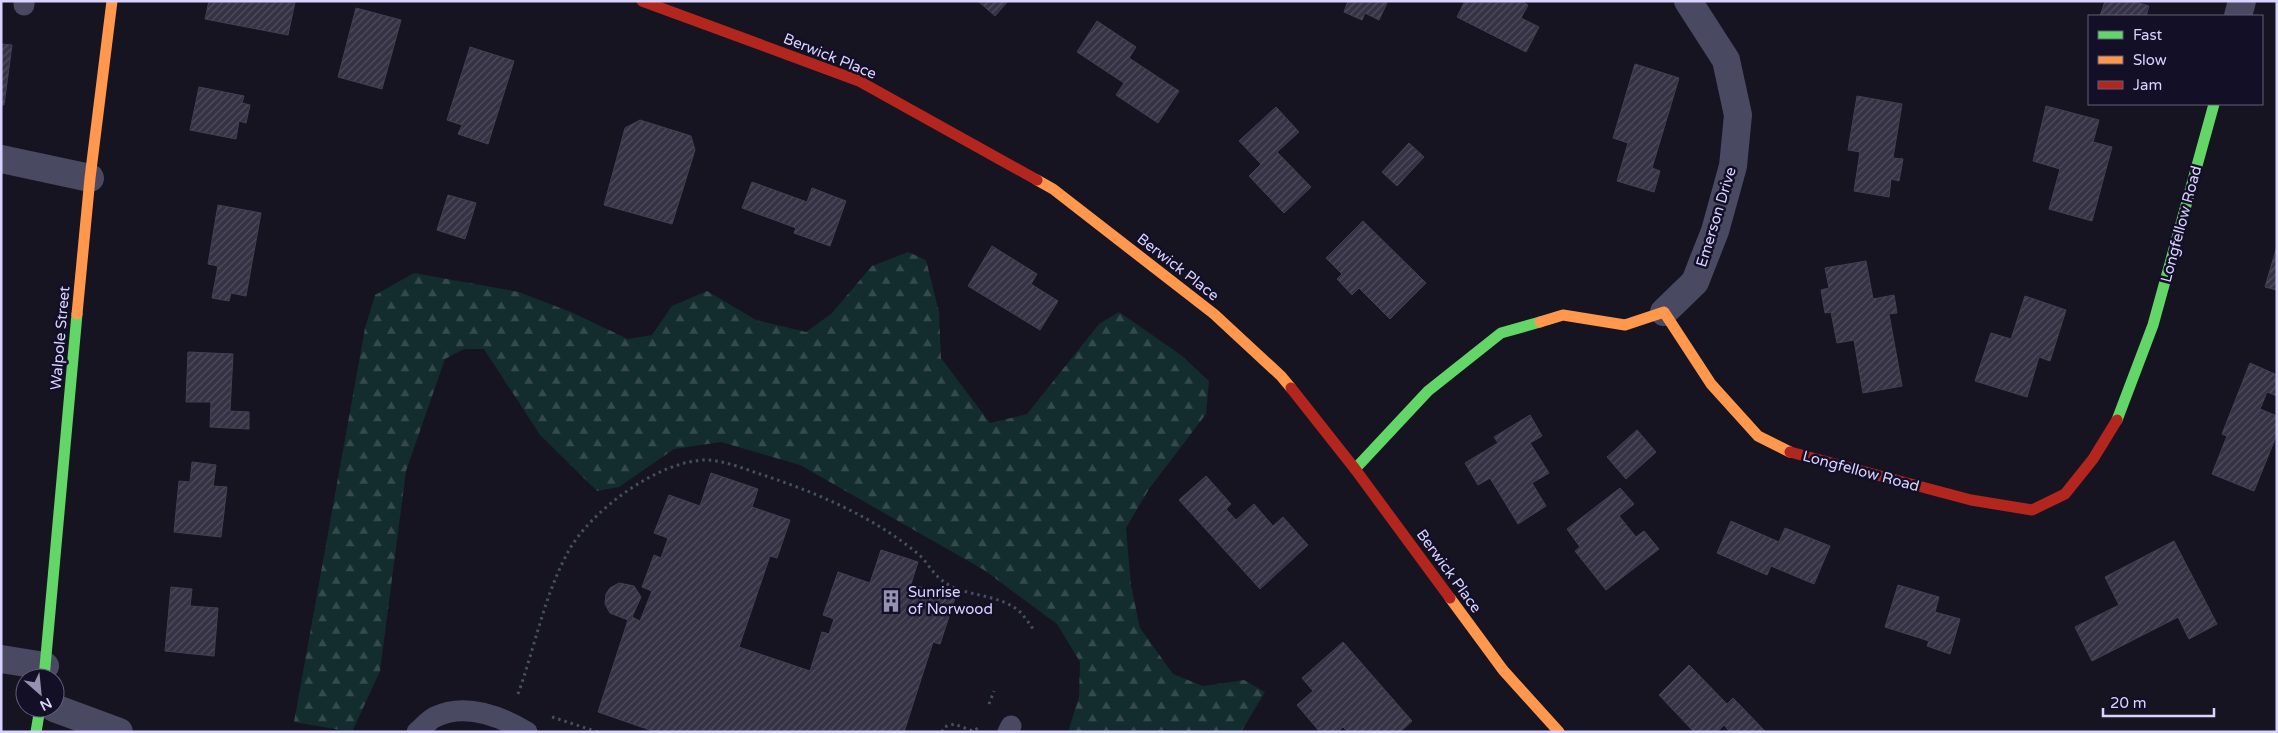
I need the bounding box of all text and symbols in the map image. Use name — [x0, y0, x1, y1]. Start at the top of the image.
legend — [2088, 15, 2263, 105]
text: Fast — [2133, 26, 2163, 44]
street label: Berwick Place — [781, 29, 879, 83]
text: Slow — [2133, 51, 2167, 69]
text: Jam — [2133, 76, 2162, 94]
street label: Longfellow Road — [2157, 164, 2205, 284]
street label: Emerson Drive — [1692, 165, 1740, 269]
street label: Berwick Place — [1134, 229, 1222, 305]
street label: Walpole Street — [46, 285, 74, 391]
street label: Longfellow Road — [1801, 447, 1921, 495]
street label: Berwick Place — [1413, 526, 1485, 616]
place label: Sunrise of Norwood — [908, 583, 993, 618]
building icon: Sunrise of Norwood — [878, 588, 904, 614]
north arrow — [15, 668, 65, 718]
scale bar — [2103, 686, 2214, 718]
text: N — [37, 694, 55, 714]
text: 20 m — [2110, 694, 2147, 712]

